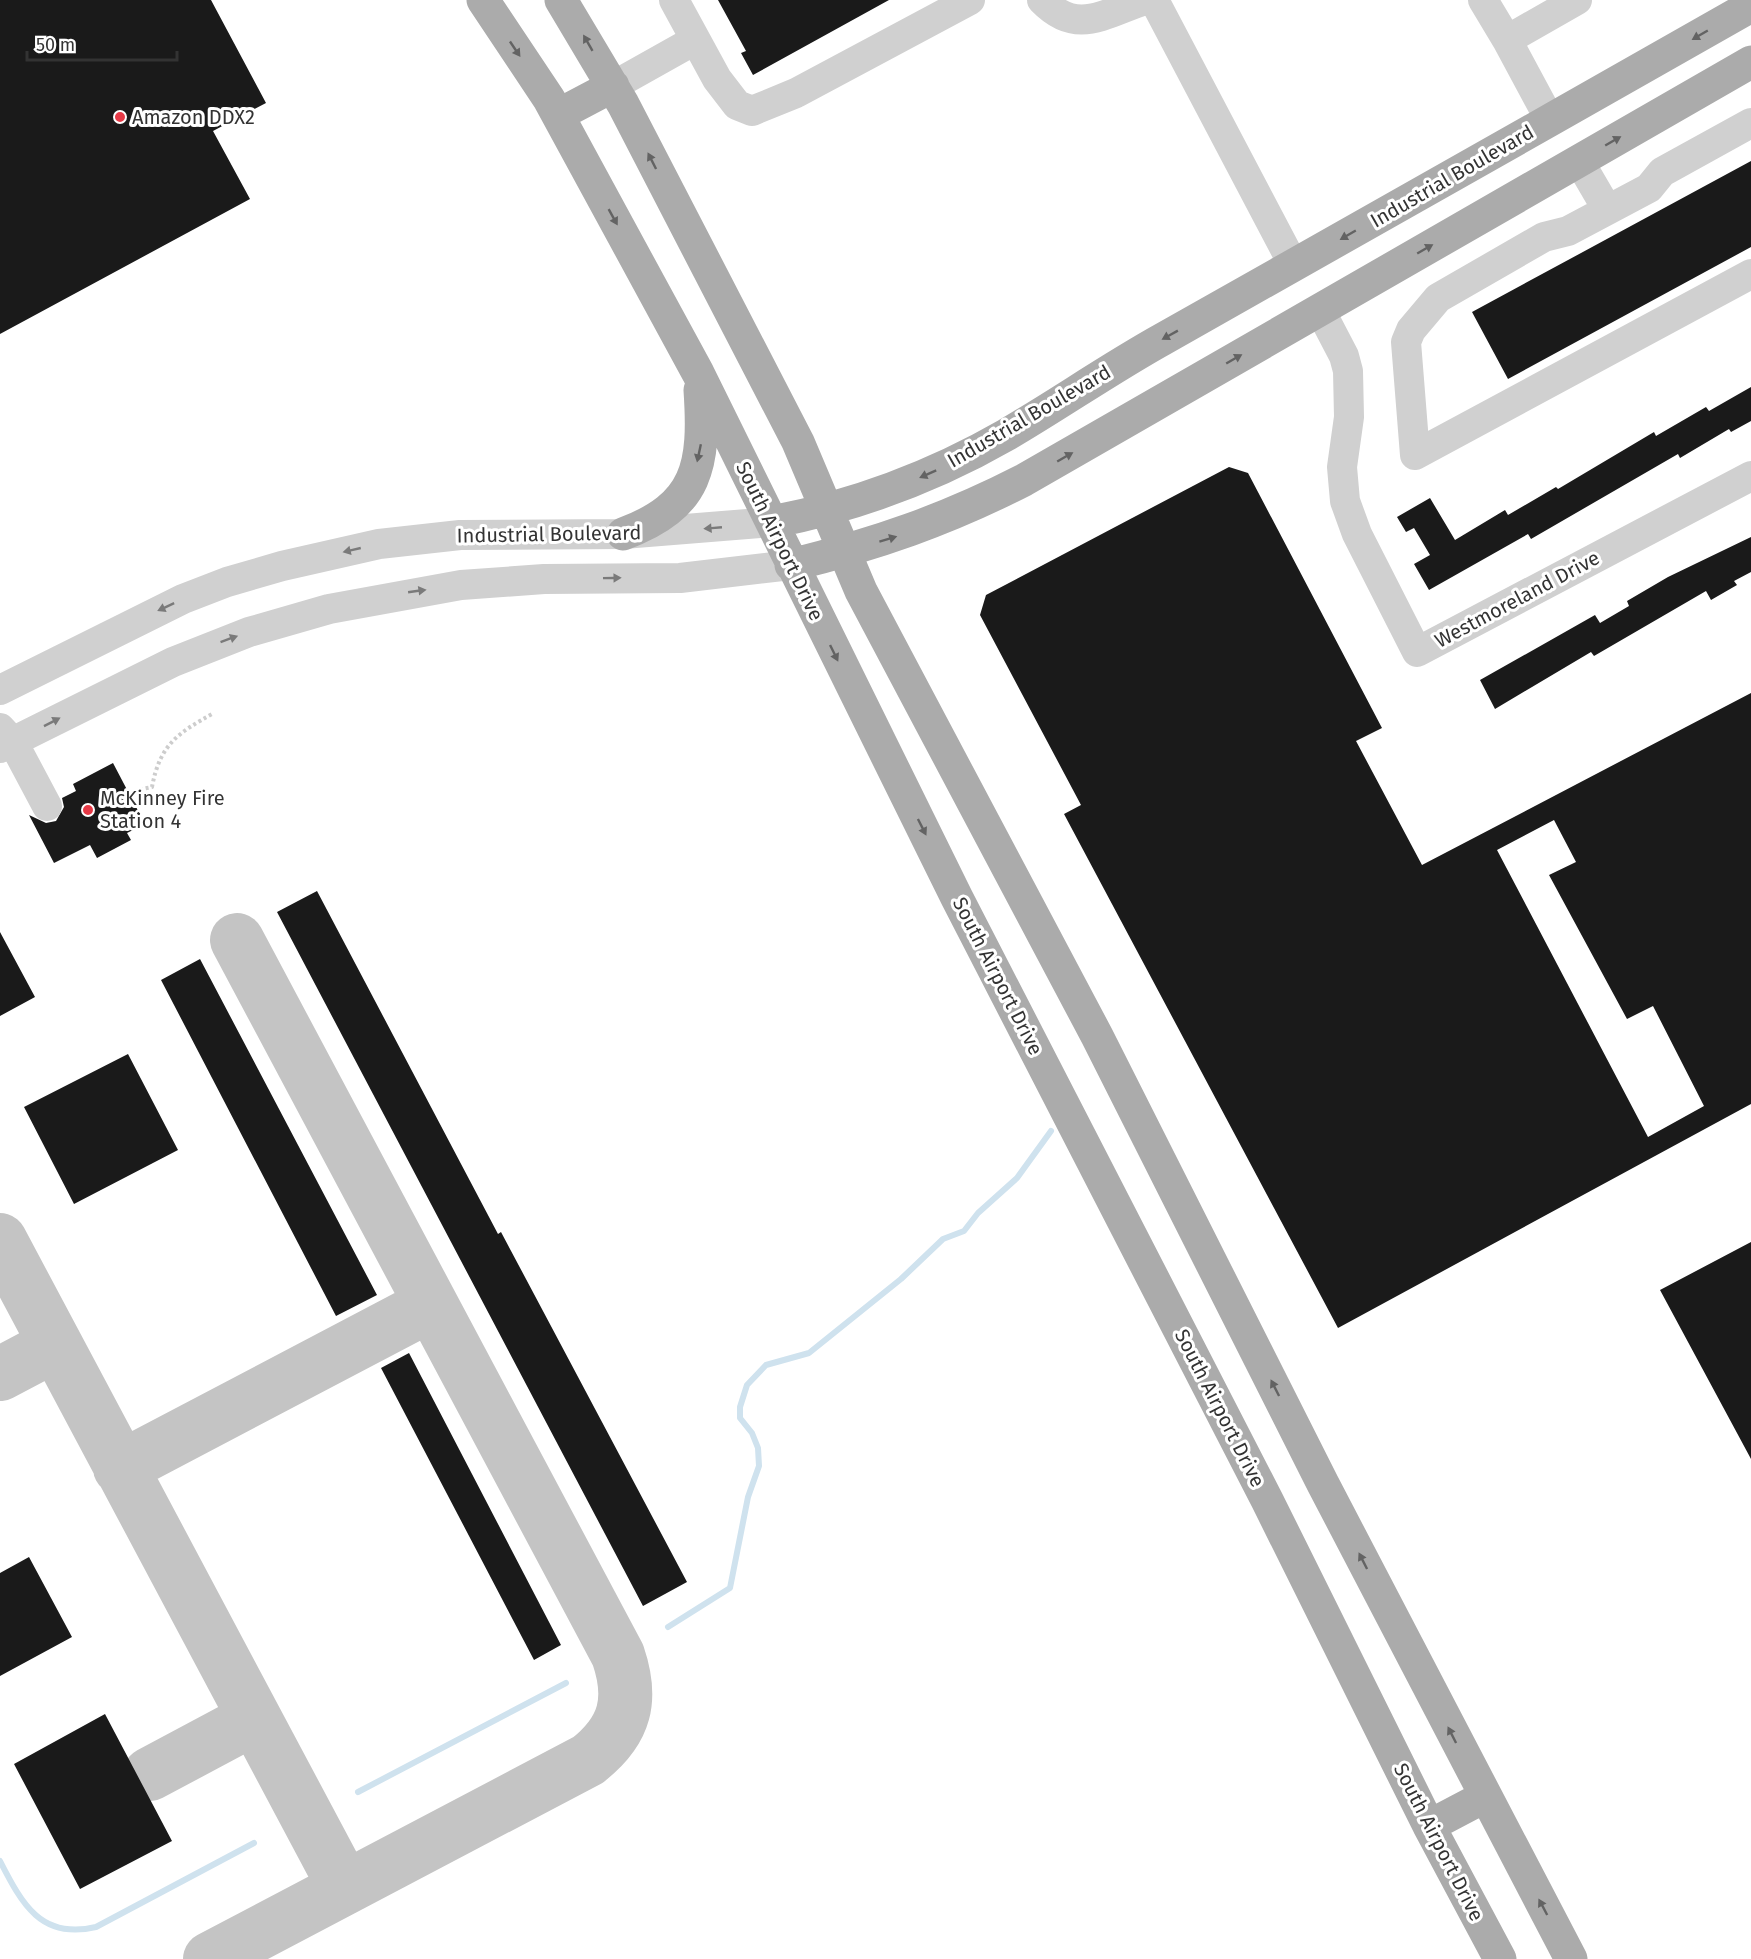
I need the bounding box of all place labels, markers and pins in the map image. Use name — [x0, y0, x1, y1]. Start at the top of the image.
place label: Amazon DDX2 — [132, 105, 255, 129]
marker: Amazon DDX2 — [113, 110, 127, 124]
place label: McKinney Fire Station 4 — [100, 786, 225, 833]
marker: McKinney Fire Station 4 — [81, 803, 95, 817]

